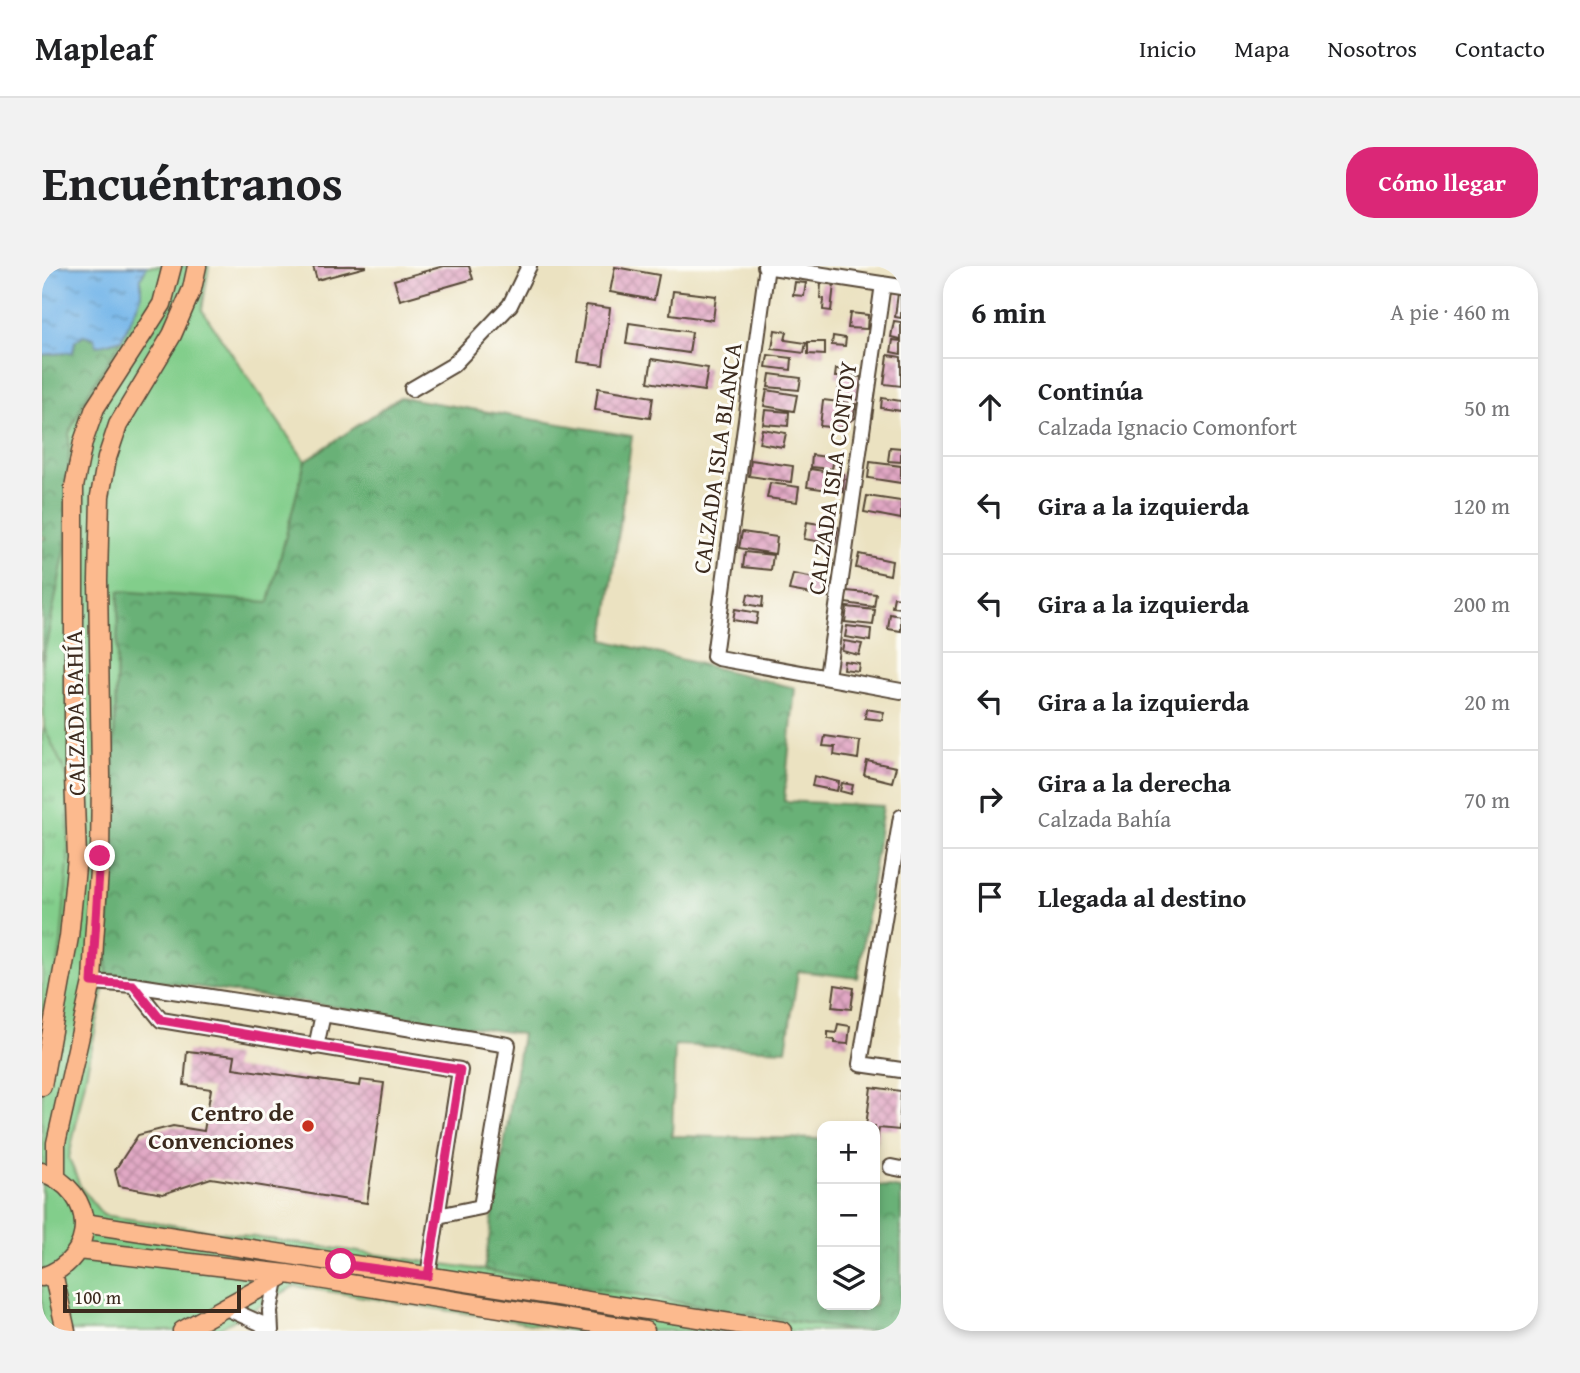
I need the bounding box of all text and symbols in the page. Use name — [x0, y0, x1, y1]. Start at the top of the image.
text: Mapleaf — [35, 24, 154, 72]
text: Inicio — [1139, 31, 1196, 66]
text: Mapa — [1234, 31, 1290, 66]
text: Nosotros — [1328, 31, 1417, 66]
text: Contacto — [1455, 31, 1545, 66]
text: Encuéntranos — [42, 146, 343, 218]
button: Cómo llegar — [1346, 147, 1538, 218]
text: 6 min — [971, 290, 1046, 334]
text: A pie · 460 m — [1390, 295, 1510, 328]
street label: CALZADA ISLA BLANCA — [683, 340, 751, 576]
street label: CALZADA ISLA CONTOY — [798, 359, 866, 597]
text: Continúa — [1038, 371, 1143, 410]
icon: ahead — [971, 388, 1009, 426]
text: 50 m — [1464, 391, 1510, 424]
text: Calzada Ignacio Comonfort — [1038, 410, 1297, 443]
icon: left — [971, 486, 1009, 524]
text: Gira a la izquierda — [1038, 486, 1249, 525]
text: 120 m — [1453, 489, 1510, 522]
icon: left — [971, 584, 1009, 622]
text: Gira a la izquierda — [1038, 584, 1249, 623]
text: 200 m — [1453, 587, 1510, 620]
street label: CALZADA BAHÍA — [56, 629, 94, 796]
icon: left — [971, 682, 1009, 720]
text: Gira a la izquierda — [1038, 682, 1249, 721]
text: 20 m — [1464, 685, 1510, 718]
text: Gira a la derecha — [1038, 763, 1231, 802]
icon: right — [971, 780, 1009, 818]
text: 70 m — [1464, 783, 1510, 816]
text: Calzada Bahía — [1038, 802, 1171, 835]
route end — [84, 840, 115, 871]
icon: arrive — [971, 878, 1009, 916]
text: Llegada al destino — [1038, 878, 1246, 917]
place label: Centro de Convenciones — [148, 1095, 294, 1158]
marker: Centro de Convenciones — [300, 1118, 316, 1134]
map controls — [817, 1121, 880, 1310]
button: + — [817, 1121, 880, 1184]
button: − — [817, 1184, 880, 1247]
button: layers — [817, 1247, 880, 1310]
route start — [325, 1248, 356, 1279]
scale bar — [63, 1282, 242, 1314]
text: 100 m — [74, 1283, 121, 1311]

